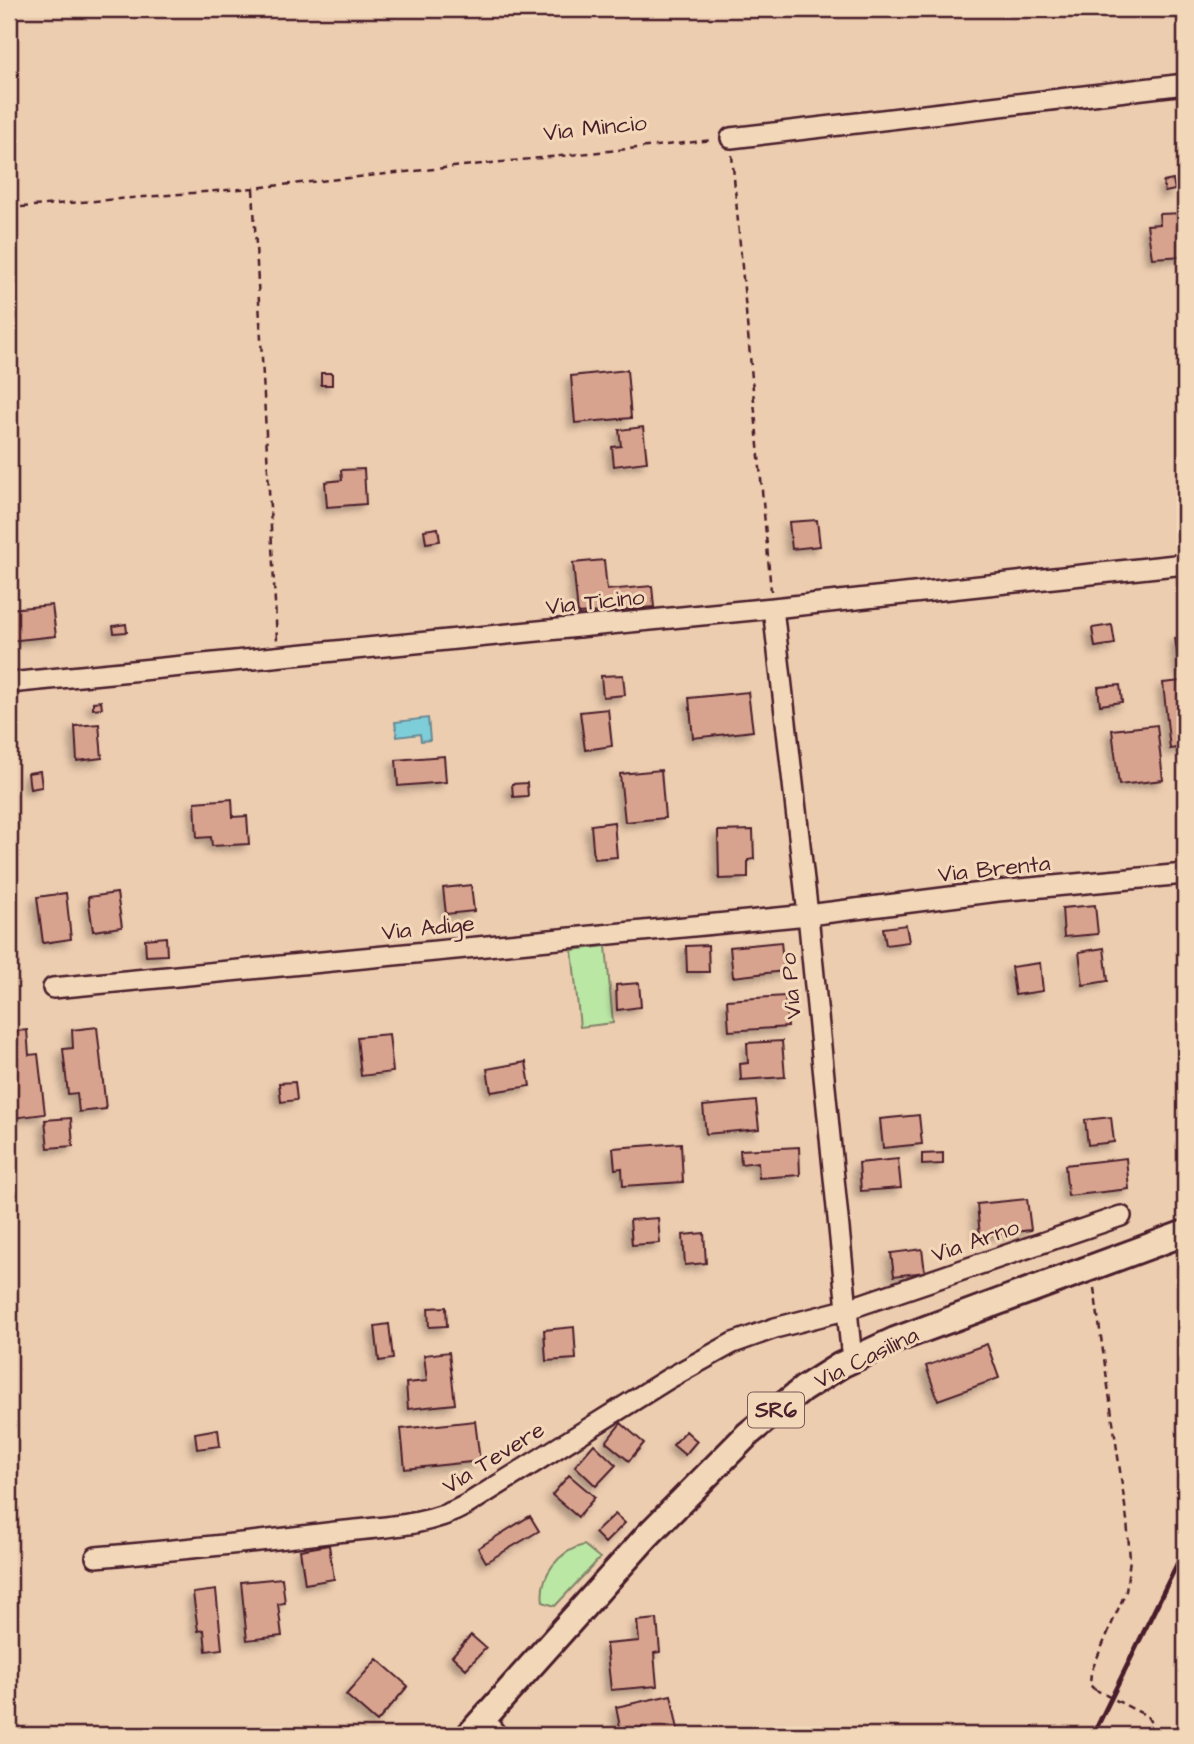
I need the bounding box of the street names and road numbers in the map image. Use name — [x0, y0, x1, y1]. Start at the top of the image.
street label: Via Mincio — [542, 107, 648, 149]
street label: Via Ticino — [544, 581, 646, 623]
street label: Via Brenta — [936, 847, 1052, 891]
street label: Via Adige — [380, 907, 476, 950]
street label: Via Po — [772, 951, 810, 1020]
street label: Via Arno — [927, 1211, 1023, 1271]
street label: Via Casilina — [809, 1319, 924, 1397]
road number: SR6 — [748, 1392, 804, 1428]
street label: Via Tevere — [436, 1414, 551, 1502]

